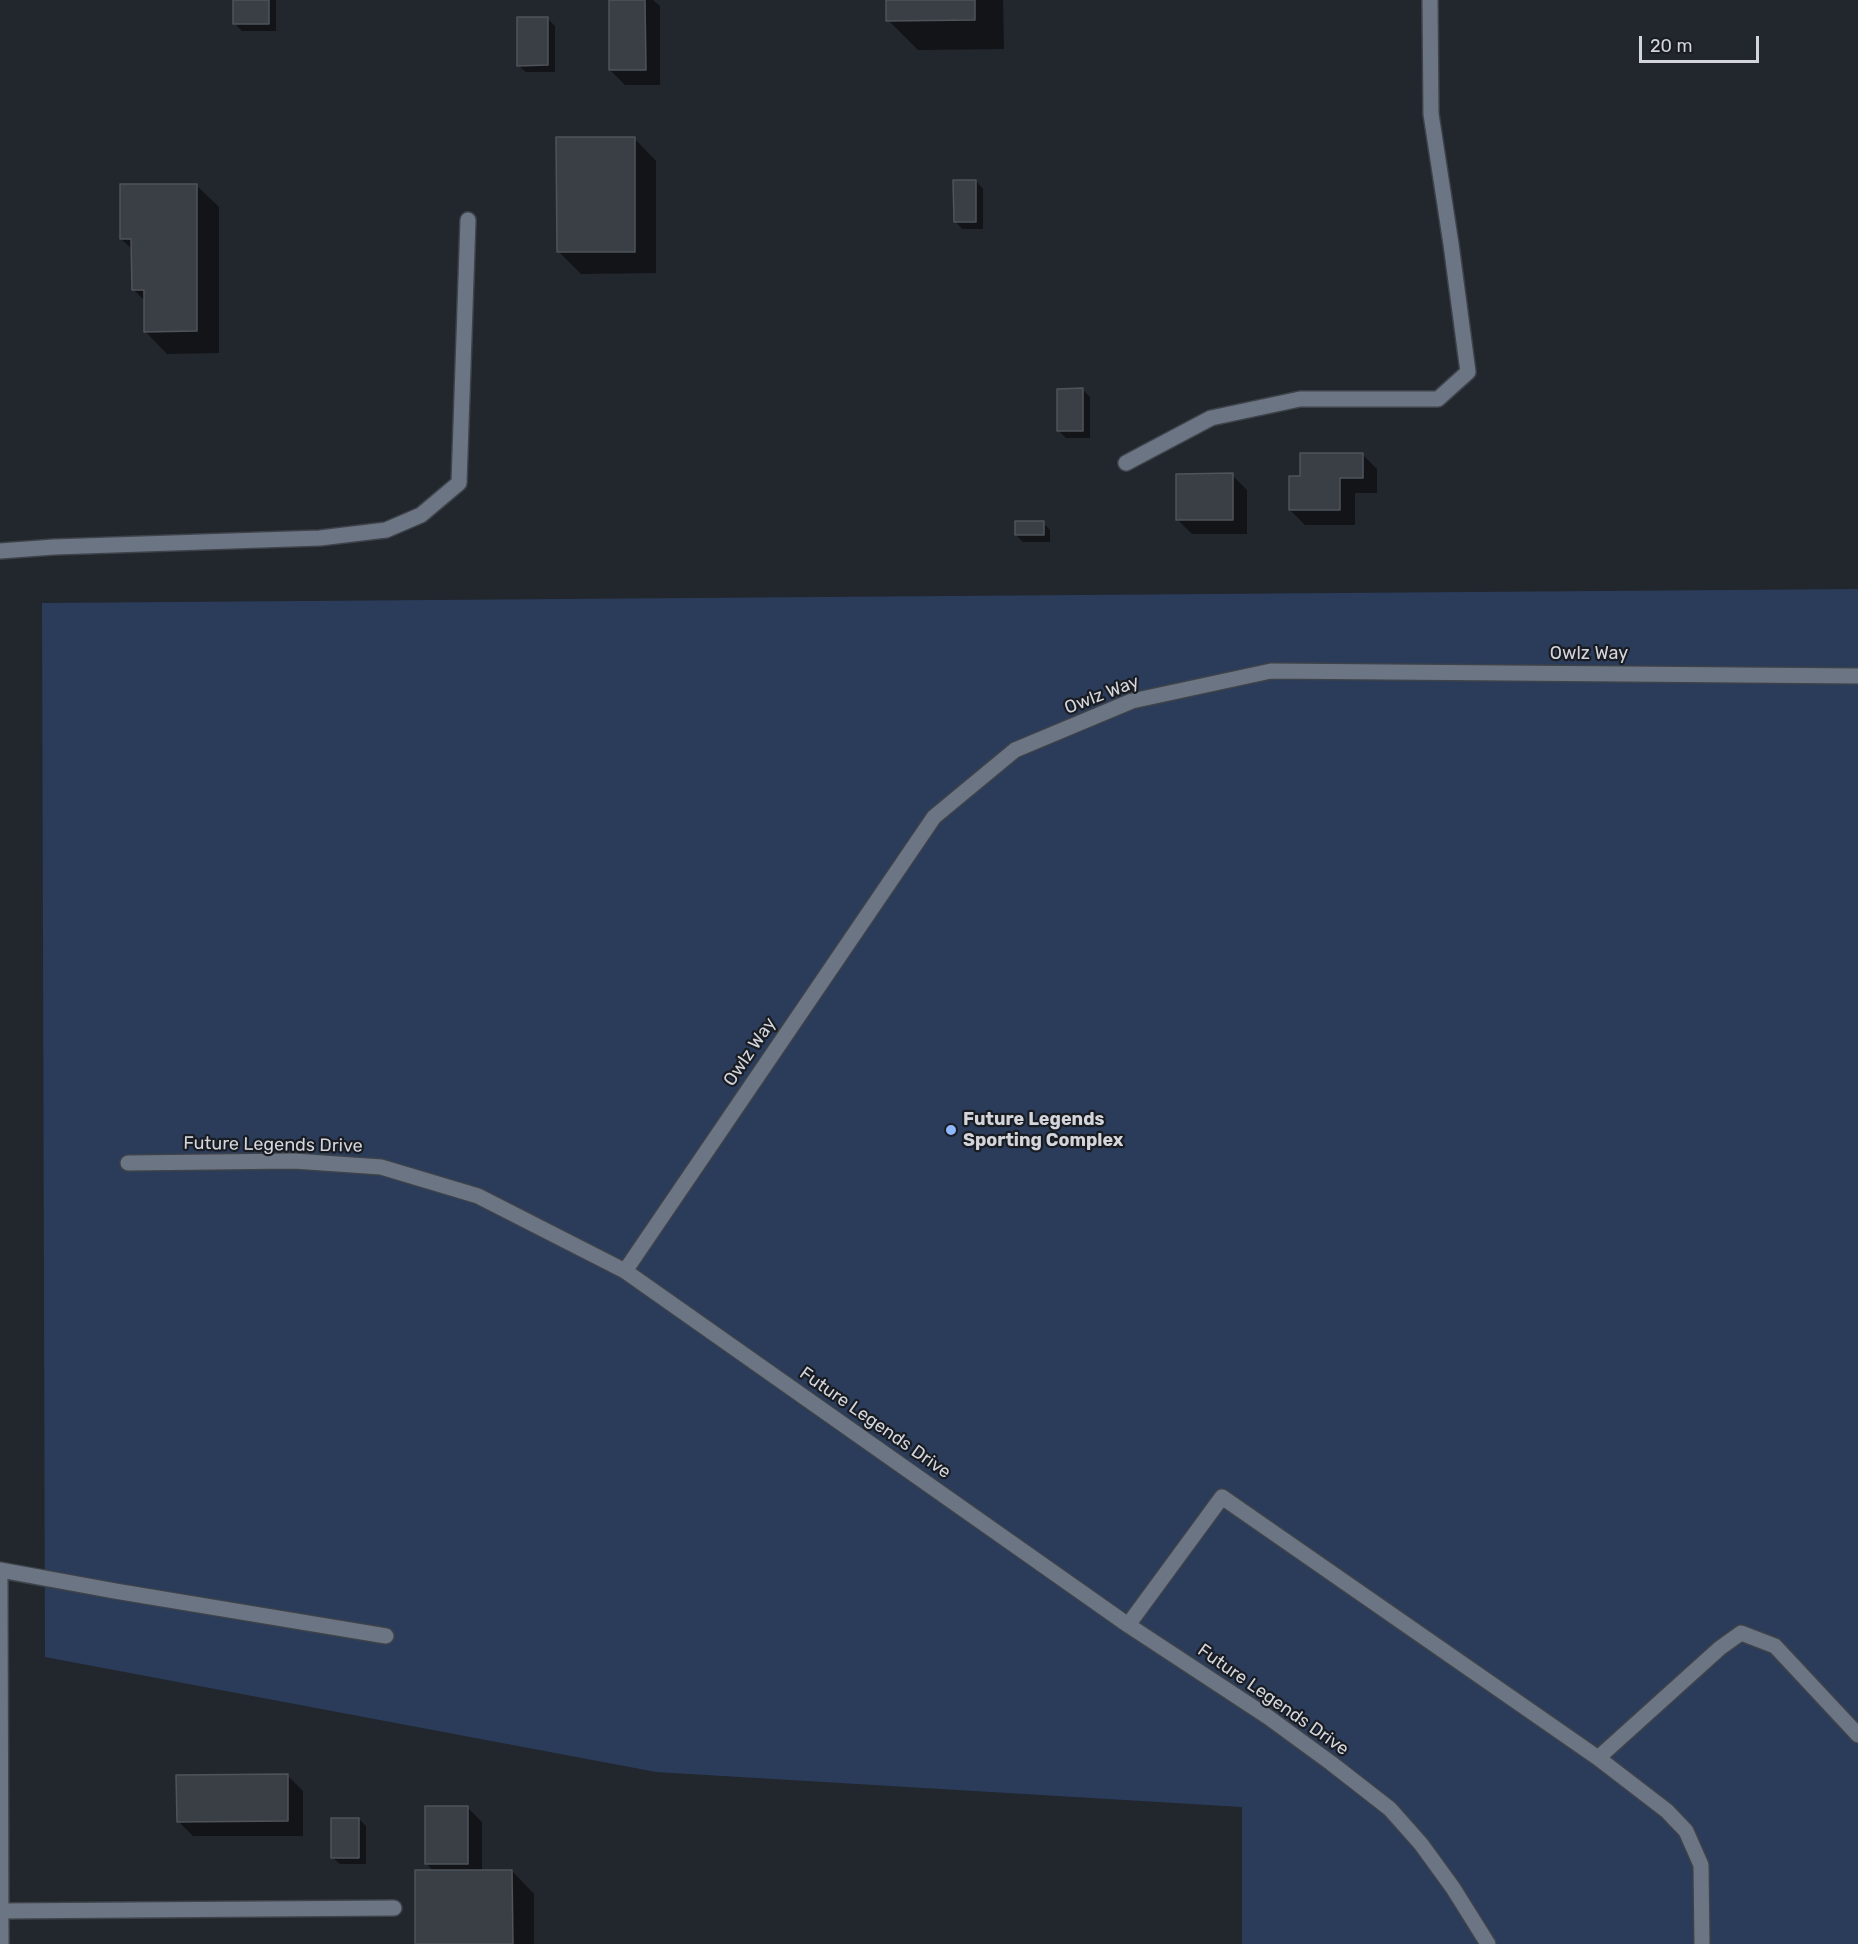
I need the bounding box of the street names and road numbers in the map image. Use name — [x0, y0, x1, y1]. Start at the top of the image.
street label: Owlz Way — [1550, 643, 1628, 665]
street label: Owlz Way — [1062, 671, 1142, 719]
street label: Owlz Way — [719, 1014, 781, 1090]
street label: Future Legends Drive — [183, 1133, 363, 1157]
street label: Future Legends Drive — [795, 1363, 955, 1483]
street label: Future Legends Drive — [1193, 1640, 1353, 1760]

